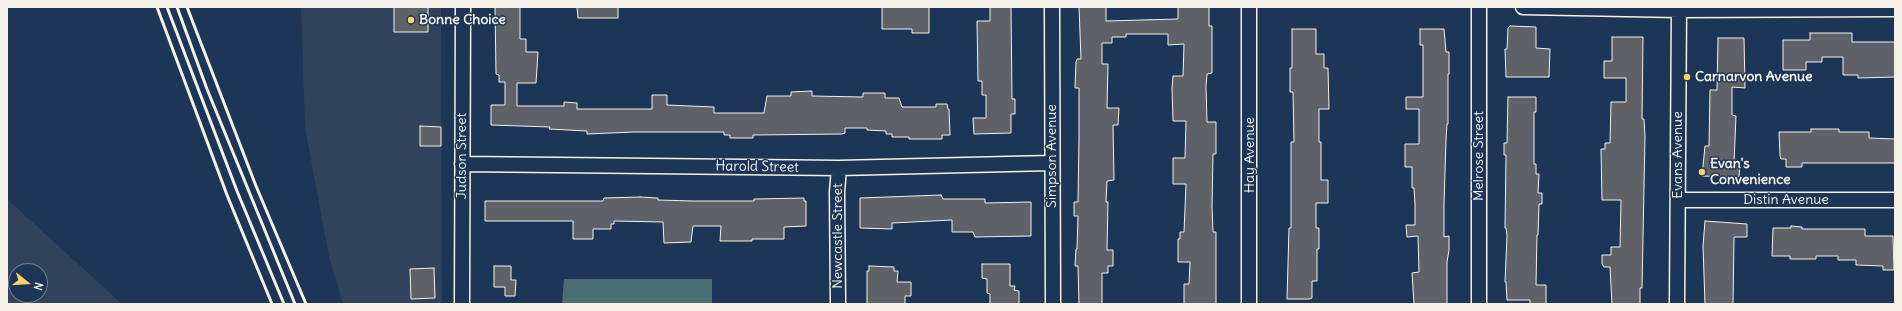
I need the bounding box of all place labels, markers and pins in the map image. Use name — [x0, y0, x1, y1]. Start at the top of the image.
place label: Bonne Choice — [419, 12, 506, 28]
marker: Bonne Choice — [406, 15, 416, 25]
place label: Carnarvon Avenue — [1695, 69, 1813, 85]
marker: Carnarvon Avenue — [1682, 72, 1692, 82]
place label: Evan's Convenience — [1710, 156, 1791, 188]
marker: Evan's Convenience — [1697, 167, 1707, 177]

